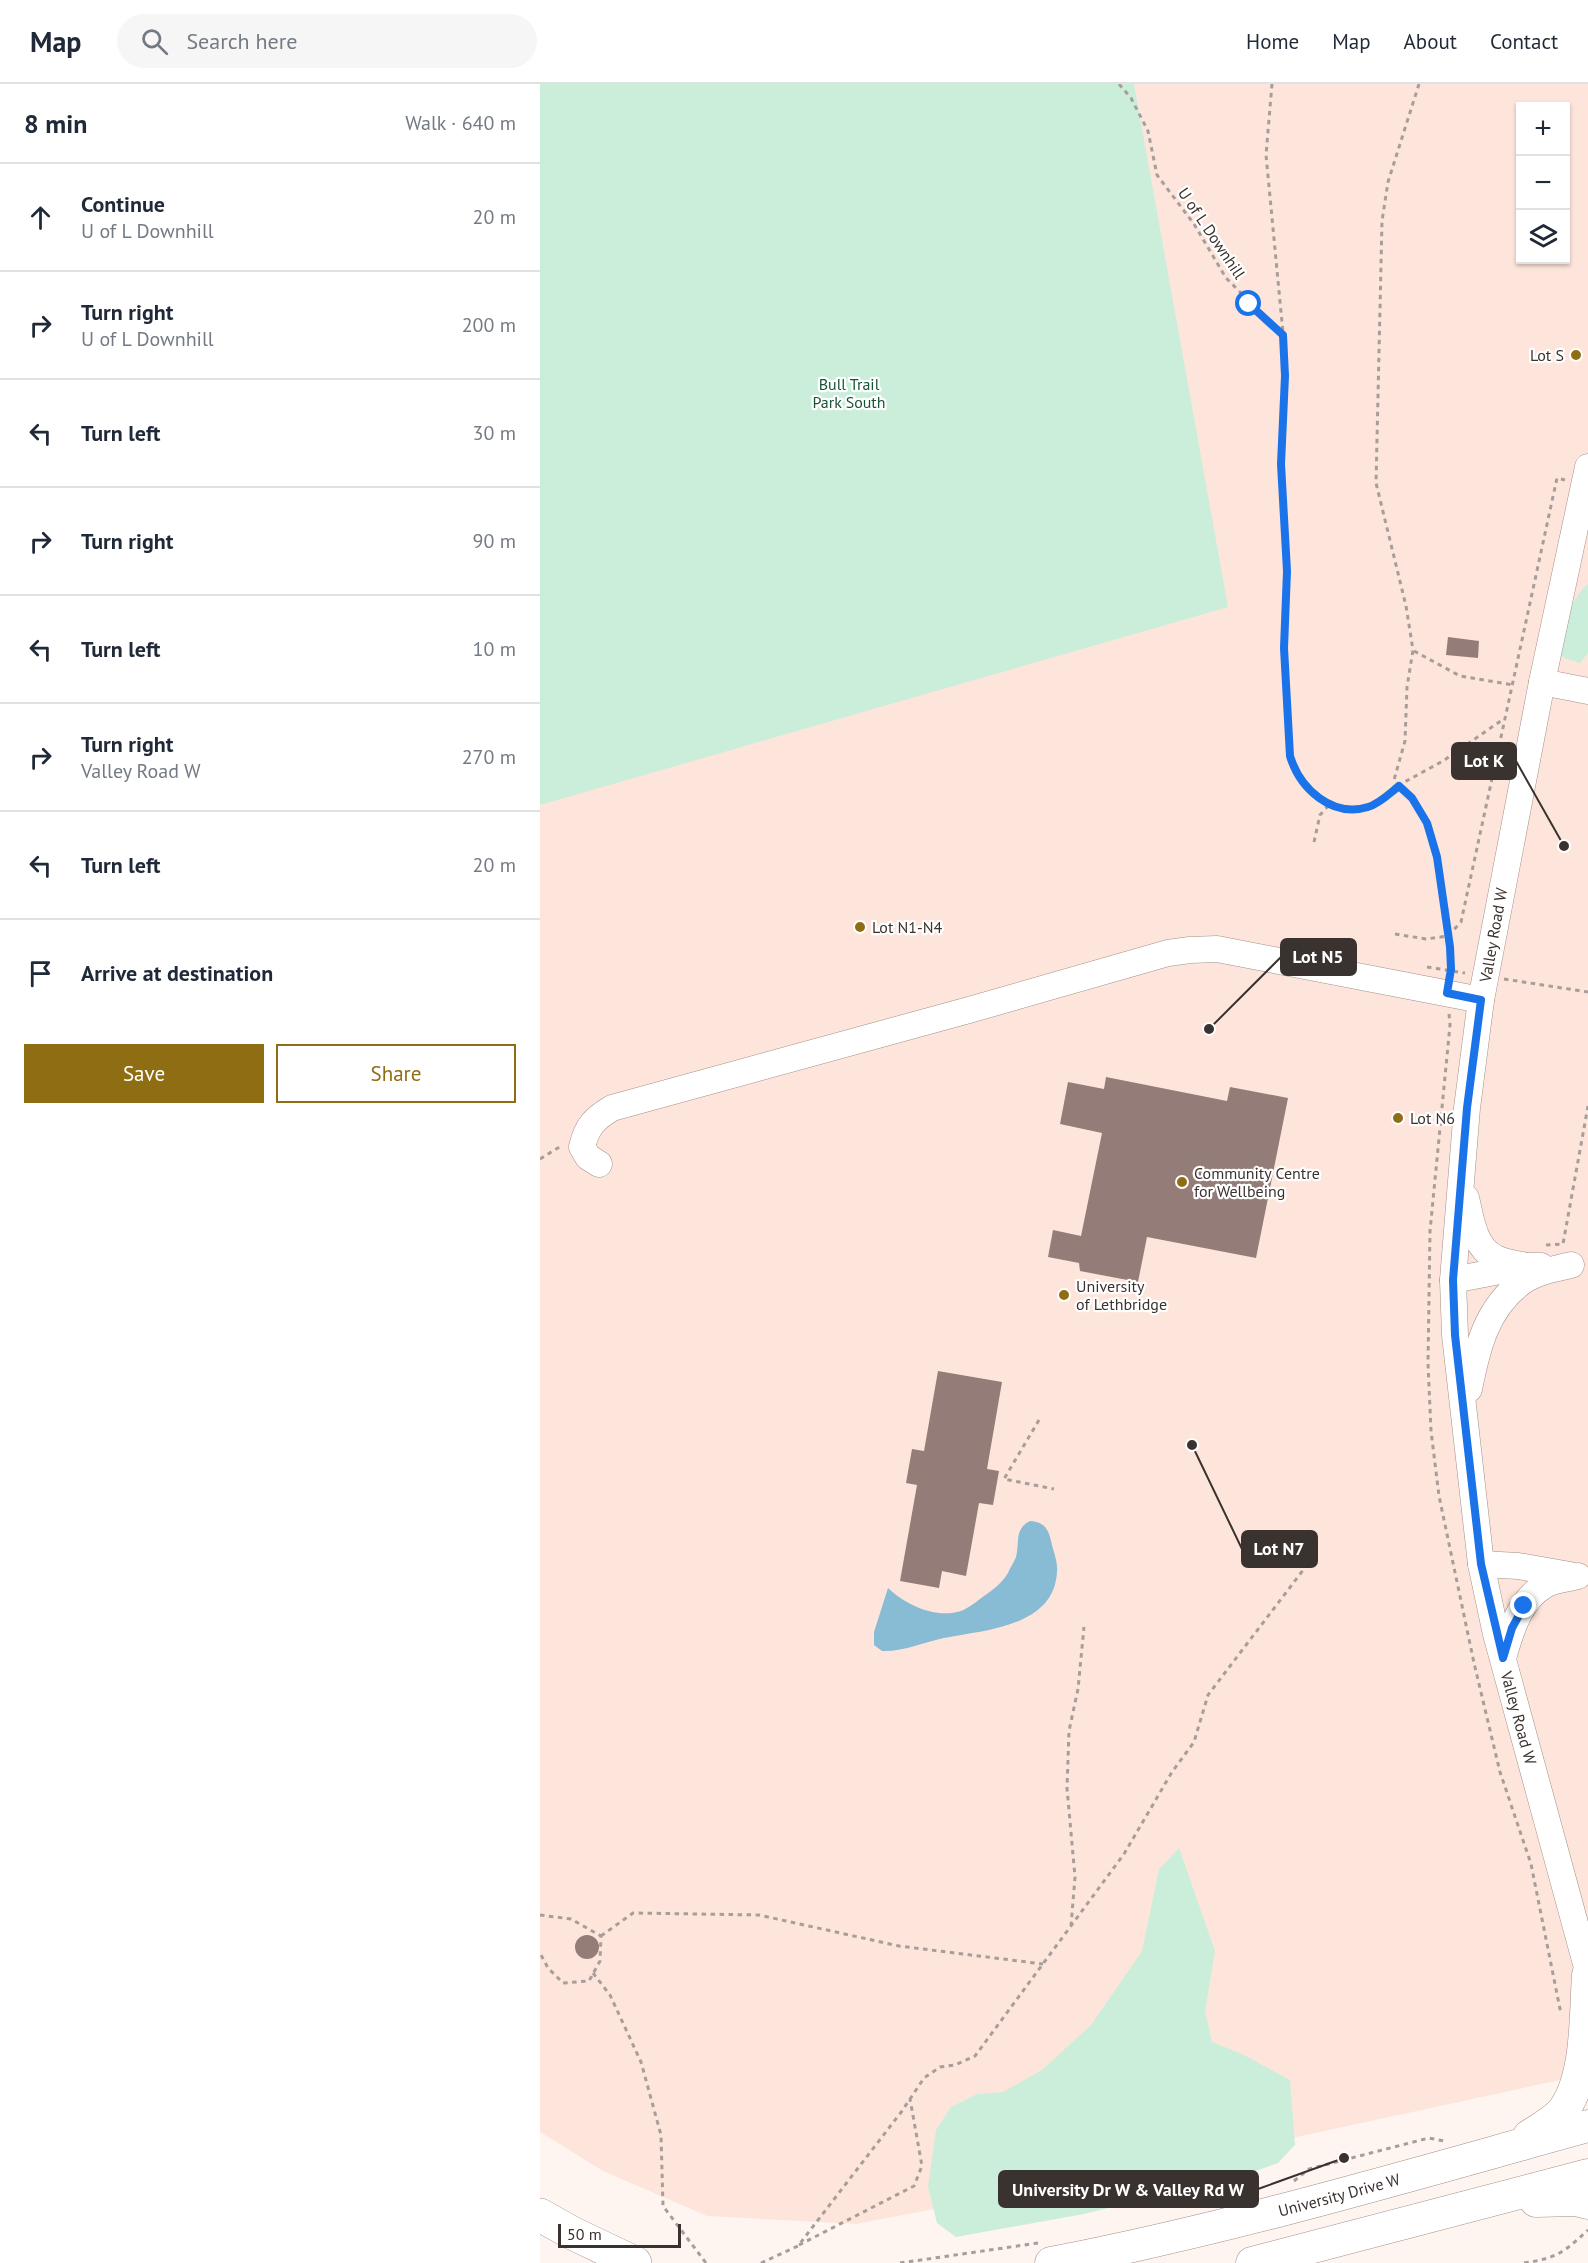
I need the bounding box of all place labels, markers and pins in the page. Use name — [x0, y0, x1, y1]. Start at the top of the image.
place label: Lot S — [1530, 345, 1564, 365]
marker: Lot S — [1569, 348, 1583, 362]
callout: Lot K — [1452, 743, 1516, 779]
place label: Lot N1-N4 — [872, 917, 943, 937]
marker: Lot N1-N4 — [853, 920, 867, 934]
callout: Lot N5 — [1281, 939, 1356, 975]
place label: Lot N6 — [1410, 1108, 1455, 1128]
marker: Lot N6 — [1391, 1111, 1405, 1125]
place label: Community Centre for Wellbeing — [1194, 1163, 1320, 1201]
marker: Community Centre for Wellbeing — [1175, 1175, 1189, 1189]
place label: University of Lethbridge — [1076, 1276, 1167, 1314]
marker: University of Lethbridge — [1057, 1288, 1071, 1302]
callout: Lot N7 — [1242, 1531, 1317, 1567]
callout: University Dr W & Valley Rd W — [999, 2171, 1258, 2207]

